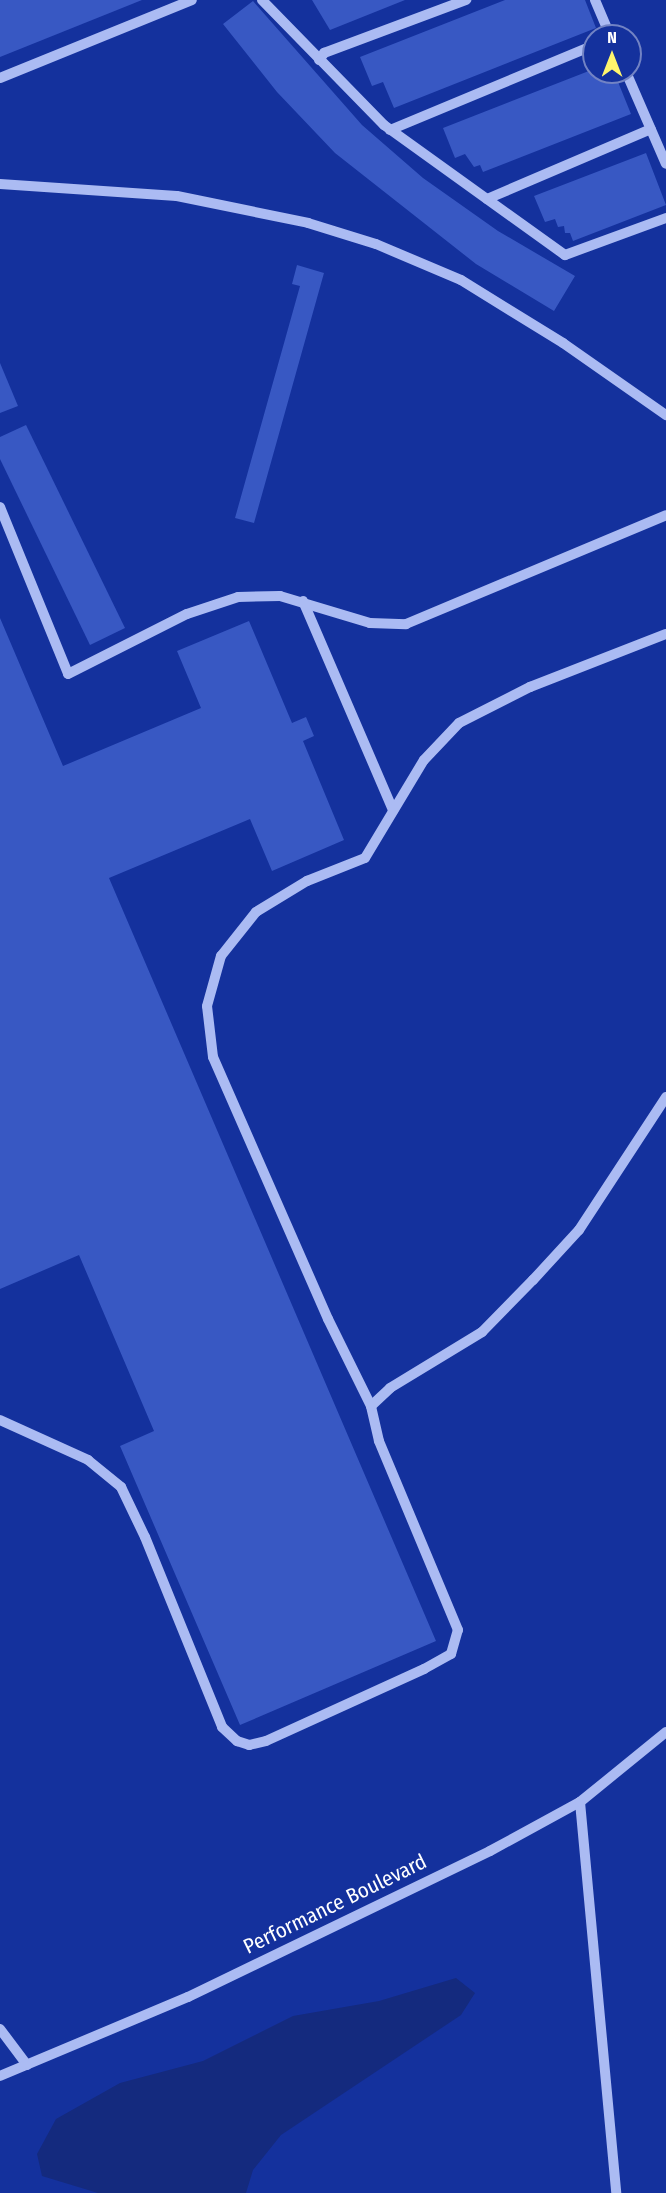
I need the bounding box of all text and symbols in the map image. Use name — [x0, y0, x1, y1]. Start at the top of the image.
north arrow — [582, 24, 642, 84]
text: N — [607, 28, 617, 47]
street label: Performance Boulevard — [239, 1849, 431, 1959]

